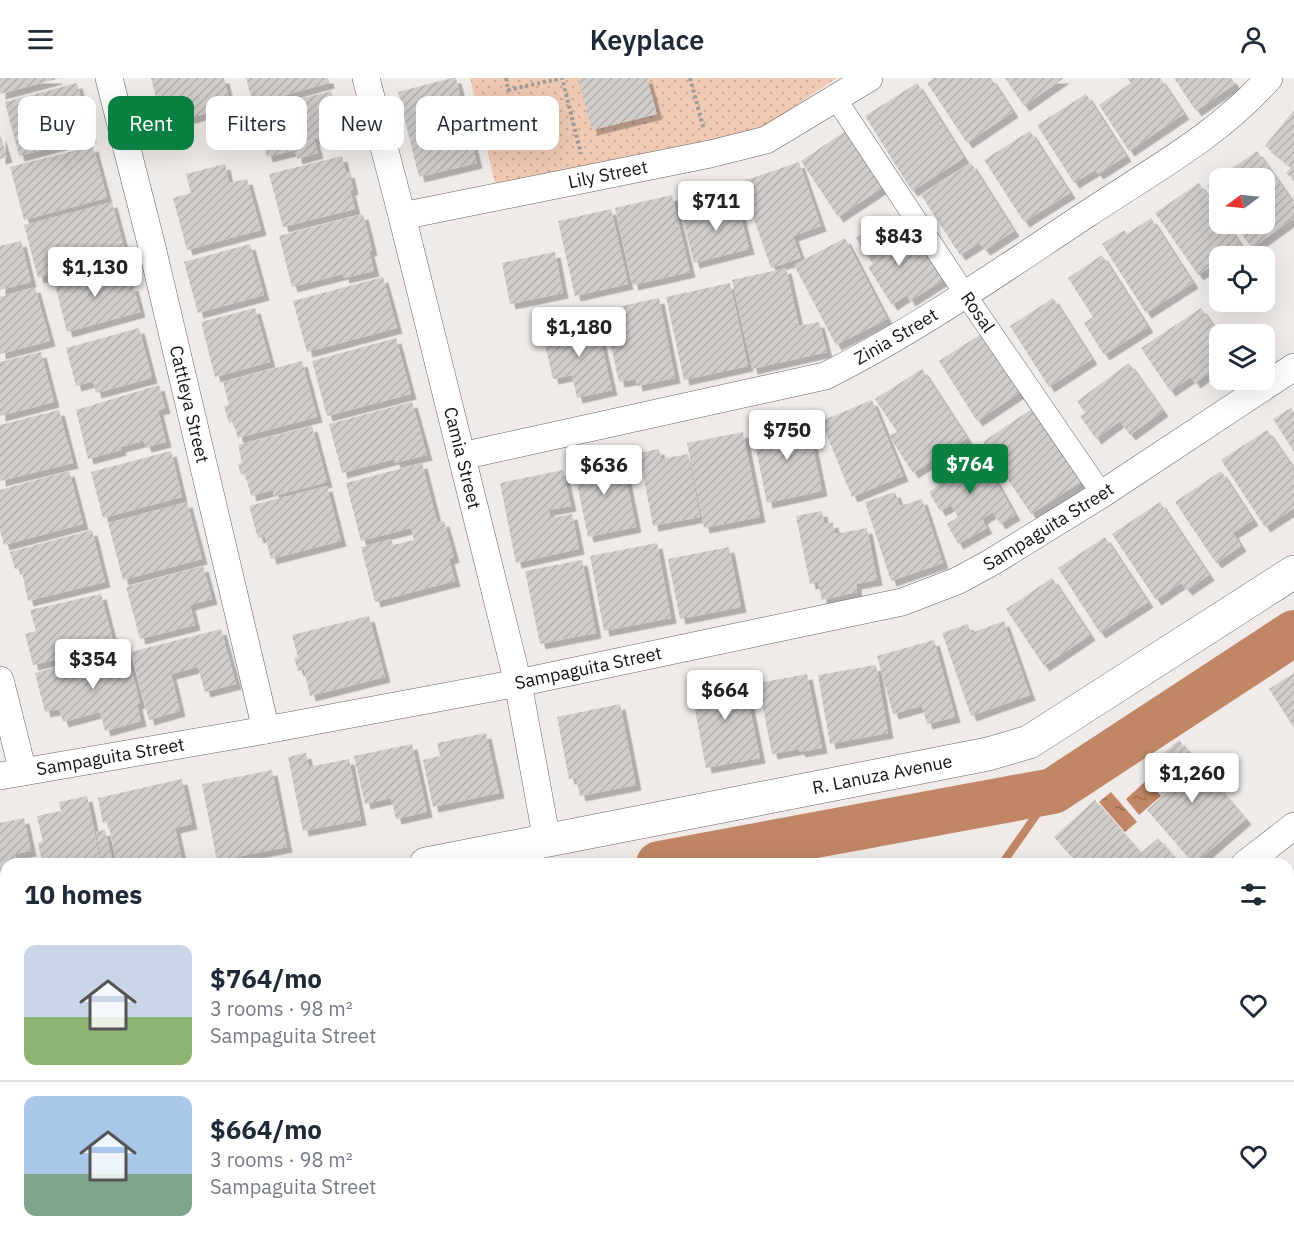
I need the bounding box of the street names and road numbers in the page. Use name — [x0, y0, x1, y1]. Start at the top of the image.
street label: Lily Street — [566, 155, 650, 193]
street label: Rosal — [956, 287, 1000, 337]
street label: Zinia Street — [850, 303, 942, 370]
street label: Cattleya Street — [165, 343, 215, 465]
street label: Camia Street — [439, 405, 486, 511]
street label: Sampaguita Street — [979, 477, 1118, 576]
street label: Sampaguita Street — [512, 641, 664, 694]
street label: Sampaguita Street — [35, 732, 186, 781]
street label: R. Lanuza Avenue — [810, 749, 954, 799]

